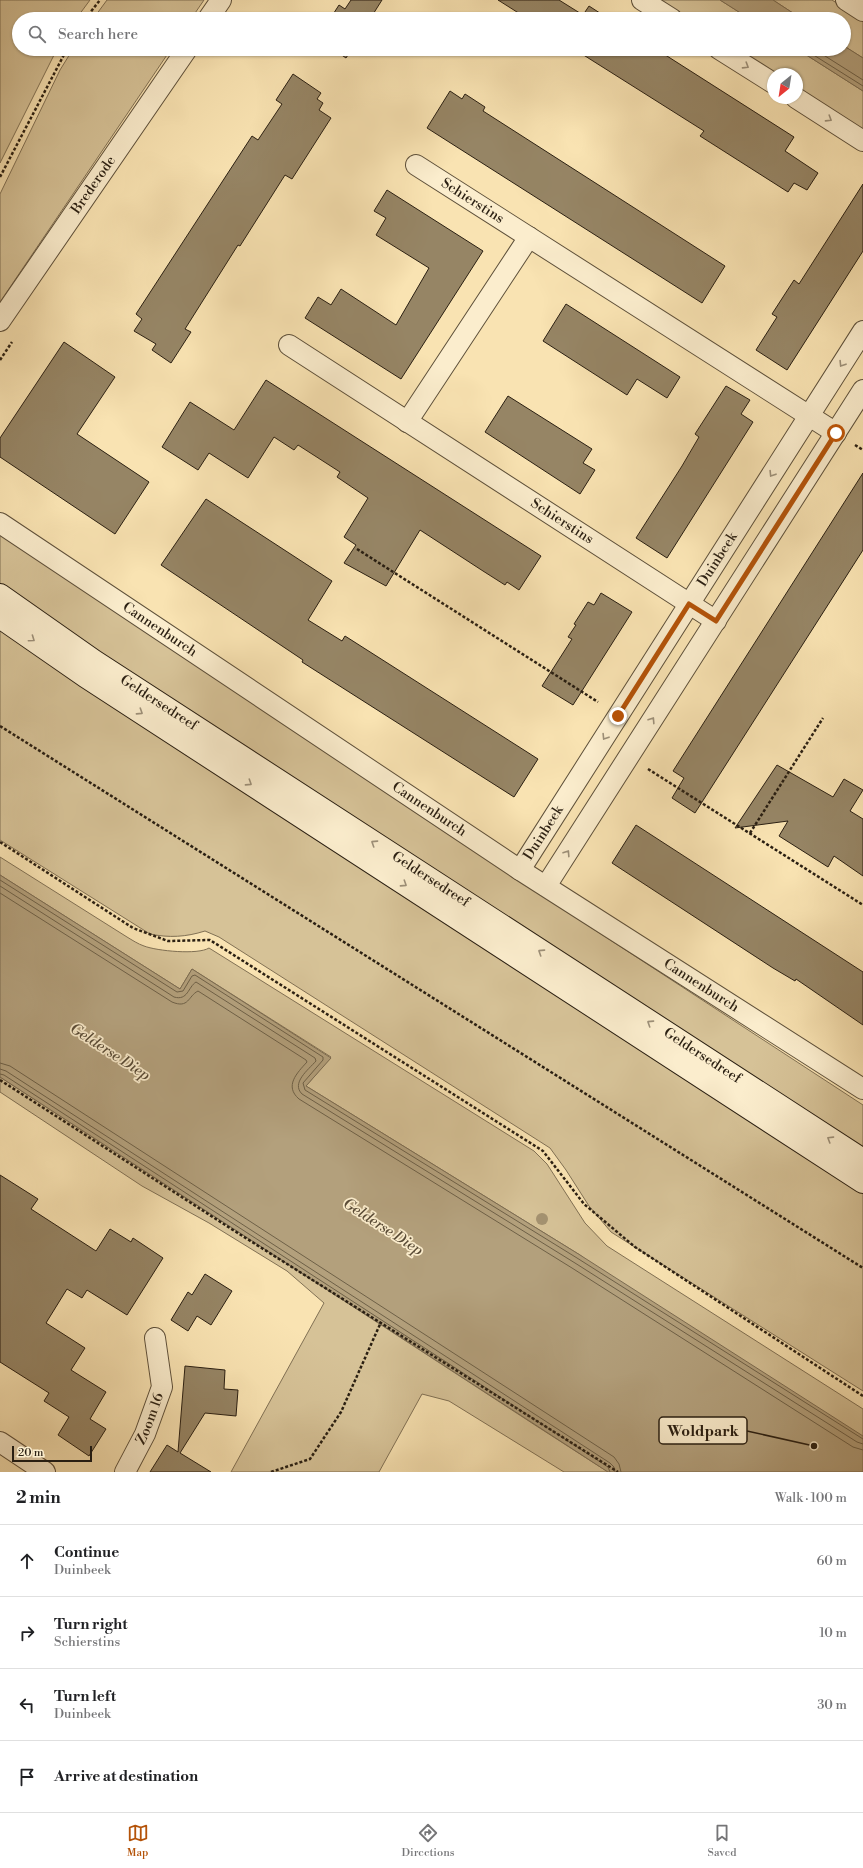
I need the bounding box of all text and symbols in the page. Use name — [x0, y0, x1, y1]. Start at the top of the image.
search box — [12, 12, 851, 56]
icon: search — [26, 23, 48, 45]
text: Search here — [58, 25, 138, 44]
one-way arrow — [742, 61, 749, 69]
north arrow — [767, 68, 803, 104]
one-way arrow — [825, 114, 832, 122]
street label: Brederode — [67, 152, 120, 218]
street label: Schierstins — [438, 174, 507, 228]
one-way arrow — [839, 360, 847, 367]
route start — [827, 424, 845, 442]
one-way arrow — [770, 470, 777, 477]
street label: Schierstins — [527, 494, 597, 548]
street label: Duinbeek — [694, 528, 742, 590]
street label: Cannenburch — [119, 598, 201, 661]
one-way arrow — [28, 634, 35, 642]
street label: Geldersedreef — [116, 671, 202, 735]
one-way arrow — [135, 707, 142, 714]
route end — [609, 707, 627, 725]
one-way arrow — [648, 717, 655, 724]
one-way arrow — [602, 733, 609, 740]
one-way arrow — [244, 778, 251, 785]
street label: Cannenburch — [388, 778, 471, 841]
street label: Duinbeek — [520, 802, 568, 864]
one-way arrow — [371, 840, 378, 848]
street label: Geldersedreef — [388, 848, 474, 912]
one-way arrow — [563, 851, 570, 858]
one-way arrow — [400, 879, 407, 886]
one-way arrow — [539, 950, 546, 957]
street label: Cannenburch — [660, 955, 743, 1017]
water label: Gelderse Diep — [66, 1019, 154, 1085]
one-way arrow — [648, 1021, 655, 1028]
street label: Geldersedreef — [660, 1024, 745, 1088]
one-way arrow — [827, 1136, 834, 1144]
water label: Gelderse Diep — [339, 1194, 427, 1260]
street label: Zoom 16 — [132, 1390, 168, 1448]
callout: Woldpark — [659, 1417, 747, 1444]
text: Woldpark — [666, 1422, 739, 1441]
scale bar — [12, 1444, 92, 1463]
text: 20 m — [18, 1446, 43, 1460]
text: 2 min — [16, 1487, 61, 1509]
text: Walk · 100 m — [775, 1490, 847, 1506]
text: Continue — [54, 1543, 119, 1562]
icon: ahead — [16, 1550, 38, 1572]
text: 60 m — [816, 1553, 847, 1569]
text: Duinbeek — [54, 1562, 111, 1578]
text: Turn right — [54, 1615, 128, 1634]
icon: right — [16, 1622, 38, 1644]
text: 10 m — [819, 1625, 847, 1641]
text: Schierstins — [54, 1634, 120, 1650]
text: Turn left — [54, 1687, 116, 1706]
icon: left — [16, 1694, 38, 1716]
text: 30 m — [817, 1697, 847, 1713]
text: Duinbeek — [54, 1706, 111, 1722]
icon: arrive — [16, 1766, 38, 1788]
text: Arrive at destination — [54, 1767, 198, 1786]
tab: Map — [127, 1822, 149, 1860]
tab: Directions — [402, 1822, 455, 1860]
tab: Saved — [708, 1822, 736, 1860]

